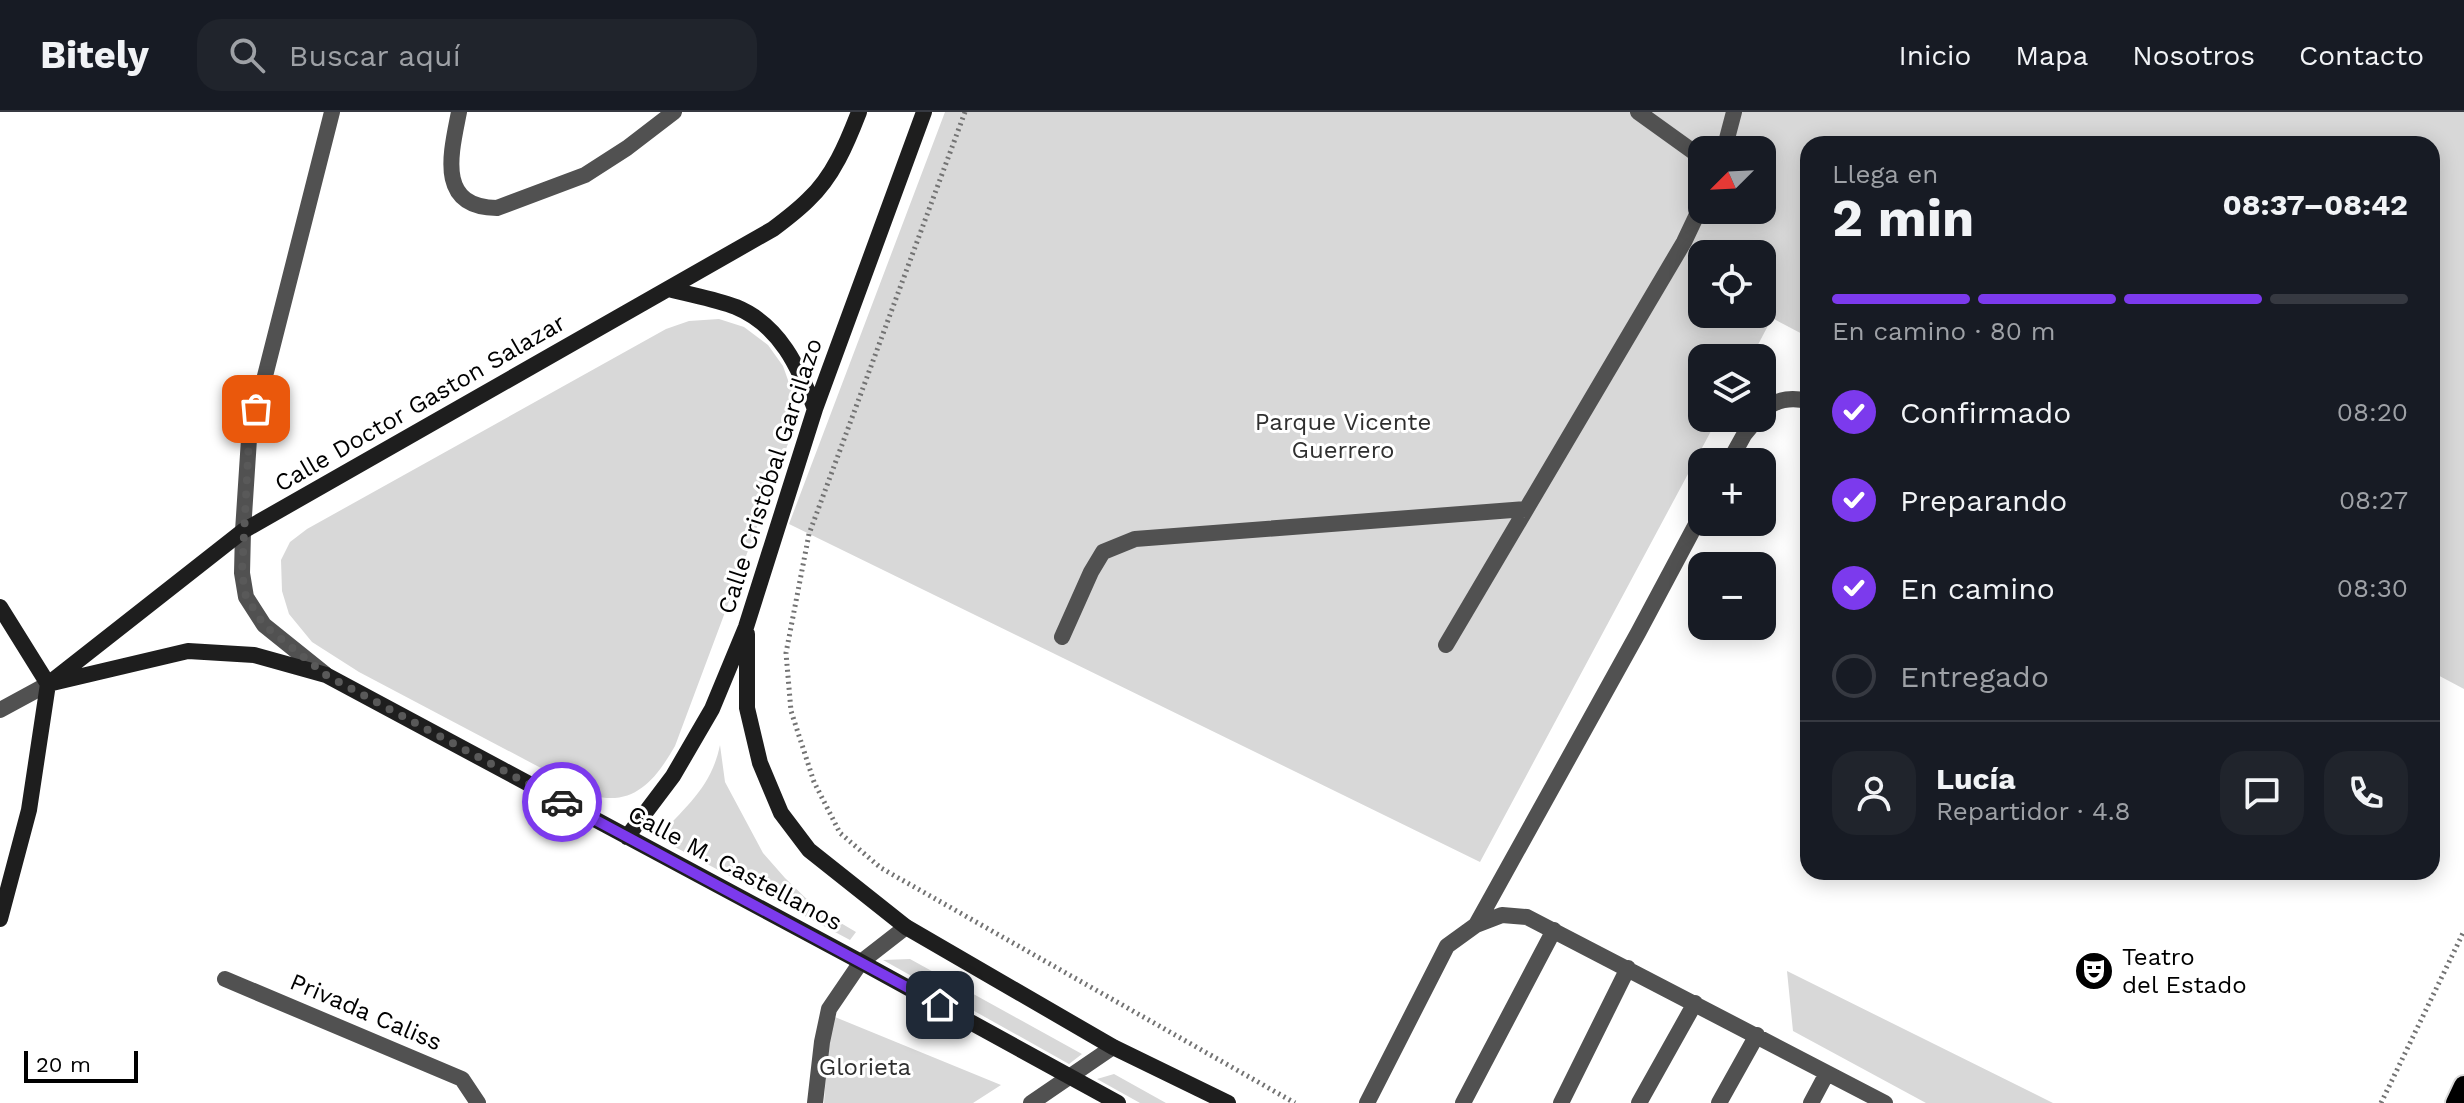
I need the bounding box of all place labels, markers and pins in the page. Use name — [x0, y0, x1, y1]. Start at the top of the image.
pin — [222, 375, 290, 443]
place label: Teatro del Estado — [2122, 943, 2247, 999]
theatre icon: Teatro del Estado — [2073, 950, 2115, 992]
pin — [906, 971, 974, 1039]

